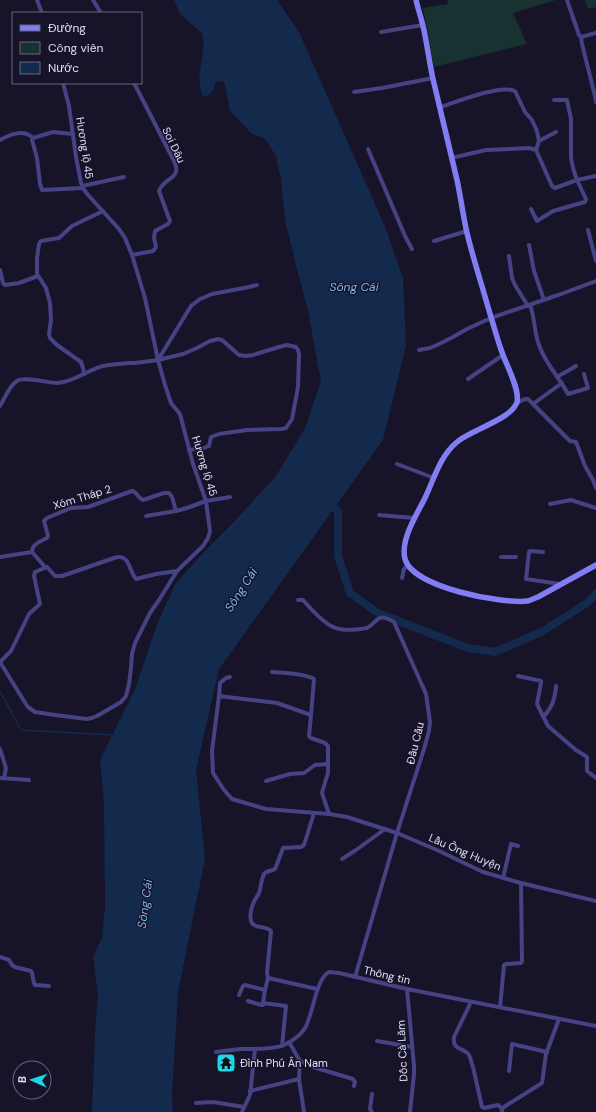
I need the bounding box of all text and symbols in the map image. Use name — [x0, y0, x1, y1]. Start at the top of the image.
legend — [12, 12, 142, 84]
text: Đường — [48, 20, 86, 36]
text: Công viên — [48, 40, 104, 56]
text: Nước — [48, 60, 79, 76]
street label: Hương lộ 45 — [73, 116, 97, 180]
street label: Soi Dâu — [159, 125, 189, 165]
water label: Sông Cái — [329, 279, 380, 295]
street label: Hương lộ 45 — [189, 434, 221, 498]
street label: Xóm Tháp 2 — [51, 482, 113, 512]
water label: Sông Cái — [221, 564, 262, 615]
street label: Đầu Cầu — [403, 720, 427, 766]
street label: Lầu Ông Huyện — [427, 830, 503, 874]
water label: Sông Cái — [134, 877, 156, 929]
street label: Thông tin — [362, 963, 412, 987]
street label: Dốc Cà Lăm — [393, 1020, 411, 1082]
temple icon: Đình Phú Ân Nam — [215, 1052, 237, 1074]
place label: Đình Phú Ân Nam — [240, 1056, 328, 1070]
north arrow — [12, 1060, 52, 1100]
text: B — [15, 1076, 29, 1083]

